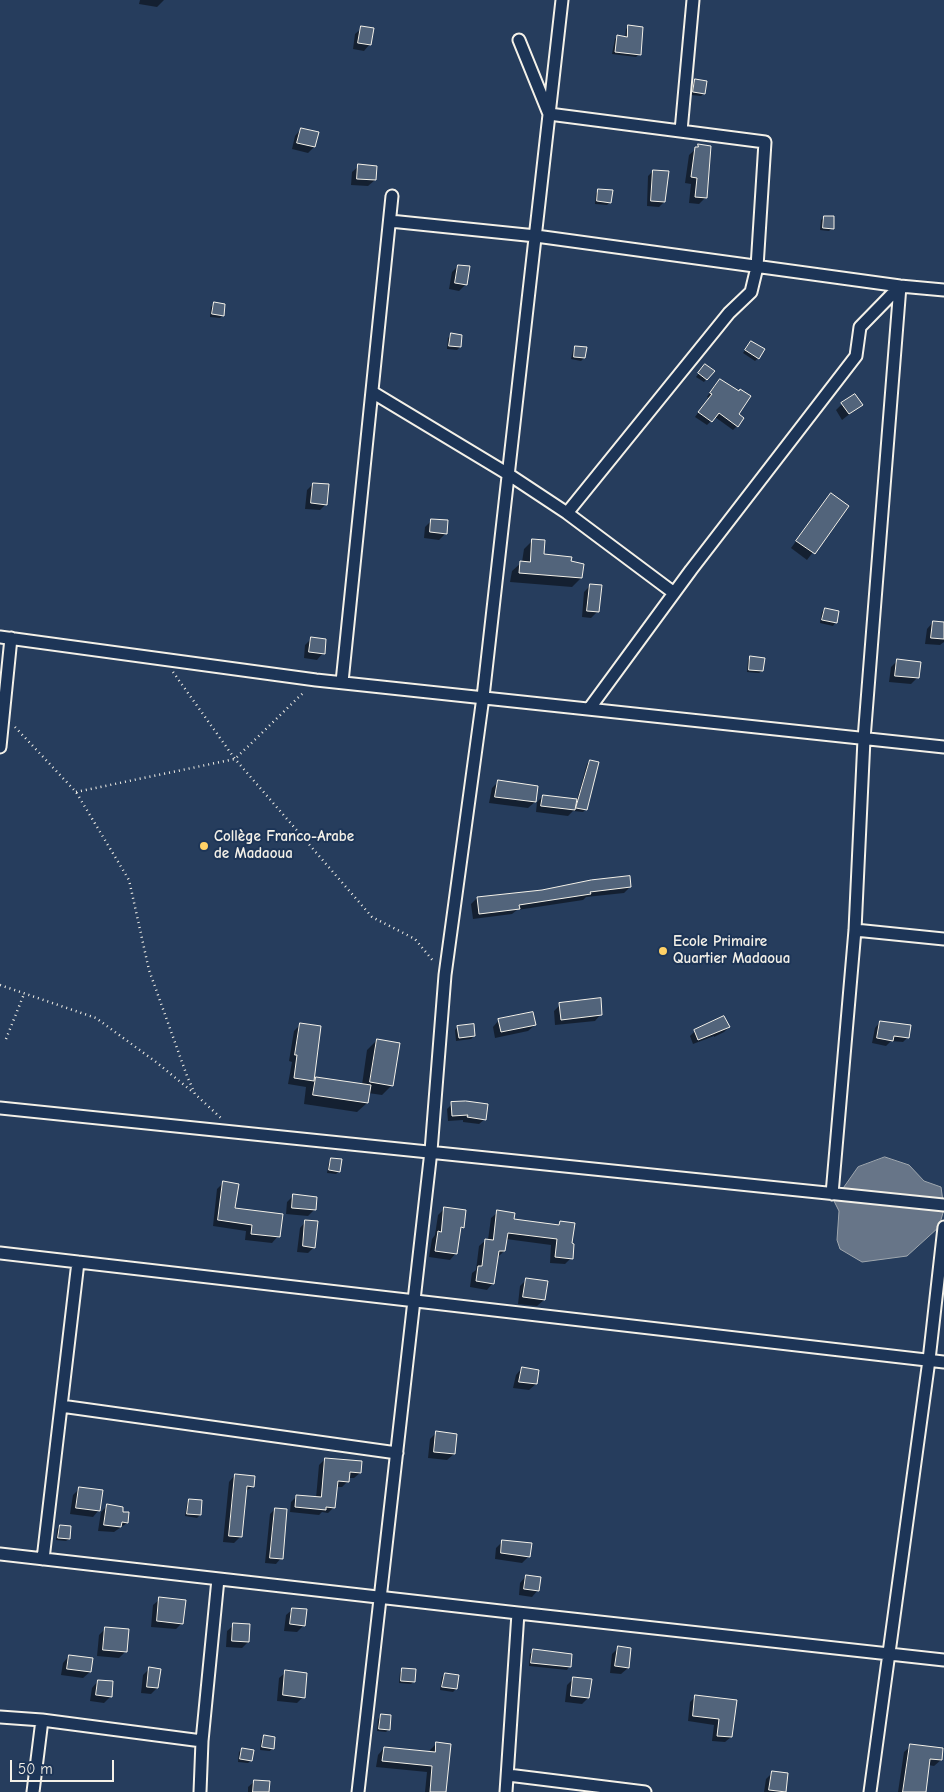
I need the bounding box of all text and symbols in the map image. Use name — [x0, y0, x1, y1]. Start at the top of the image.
place label: Collège Franco-Arabe de Madaoua — [214, 828, 354, 863]
marker: Collège Franco-Arabe de Madaoua — [198, 840, 210, 852]
place label: Ecole Primaire Quartier Madaoua — [673, 933, 790, 968]
marker: Ecole Primaire Quartier Madaoua — [657, 945, 669, 957]
scale bar — [12, 1750, 116, 1782]
text: 50 m — [18, 1760, 53, 1778]

